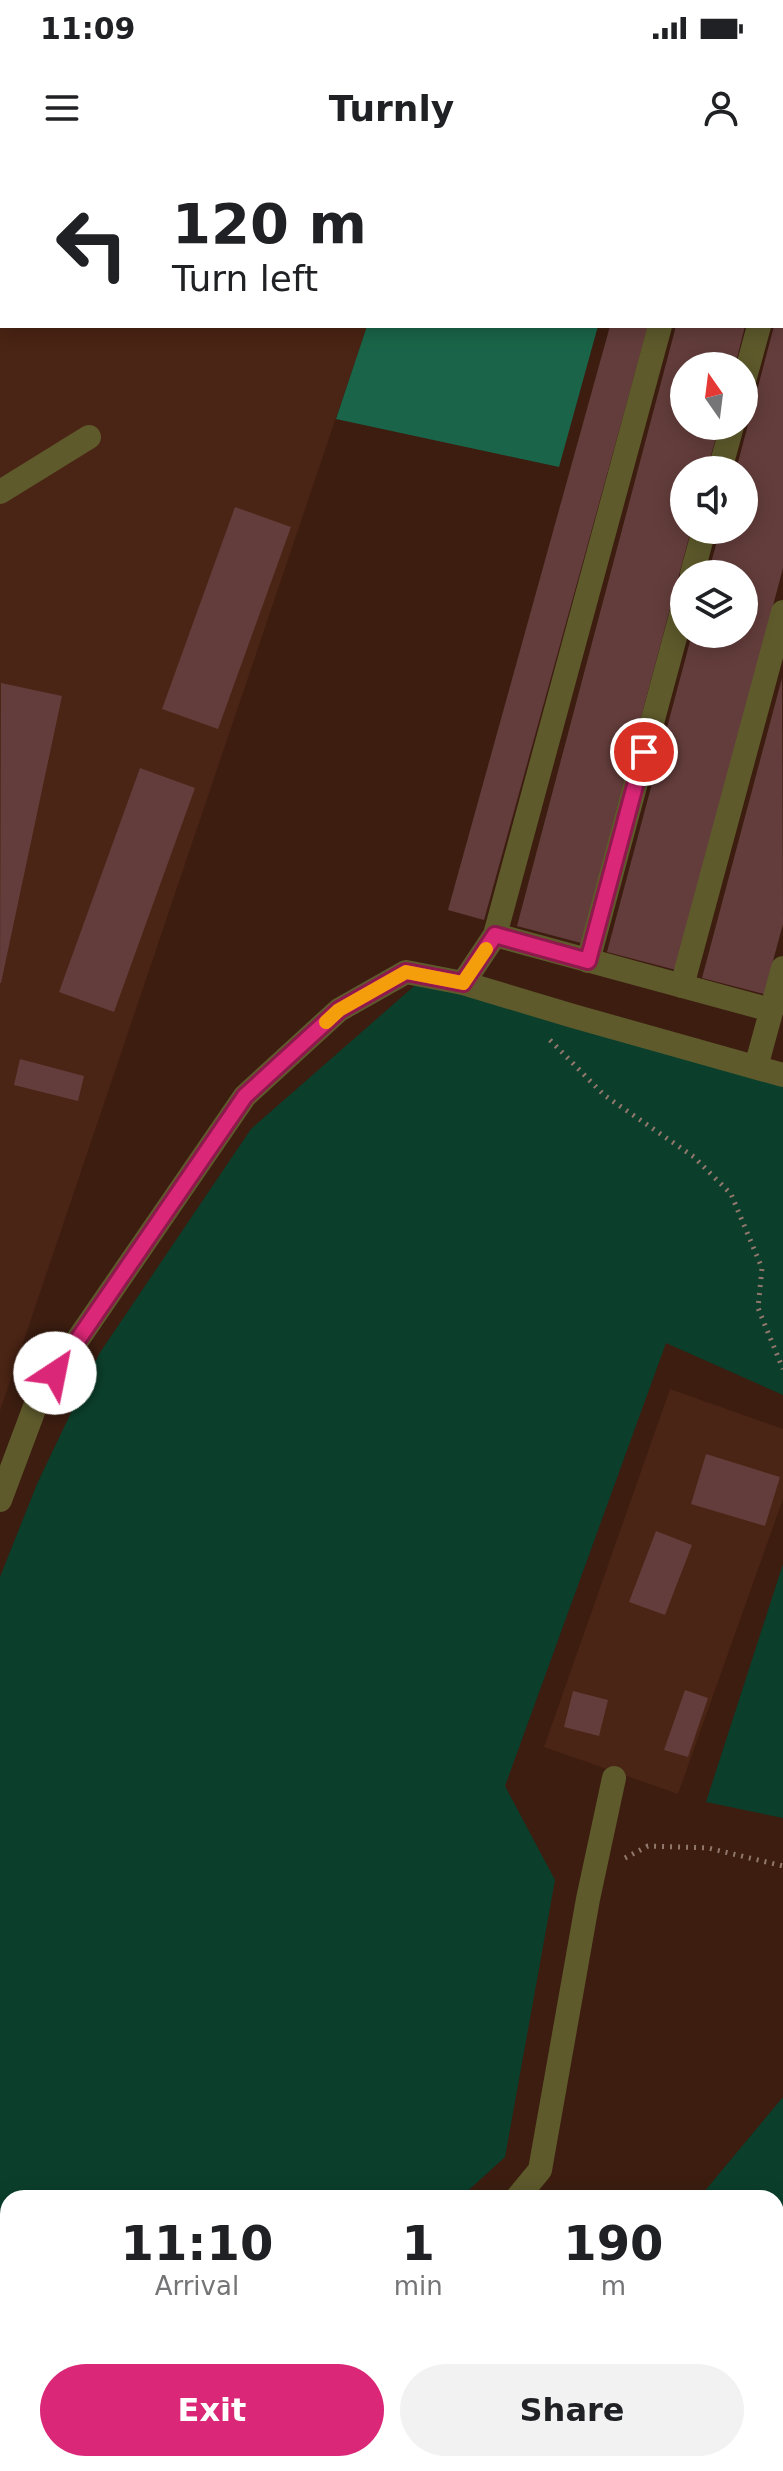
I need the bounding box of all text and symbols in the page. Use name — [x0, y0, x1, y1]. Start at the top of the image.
text: 11:09 — [40, 11, 136, 46]
icon: menu — [40, 86, 84, 130]
icon: person — [699, 86, 743, 130]
text: Turnly — [329, 88, 454, 129]
text: 120 m — [172, 191, 367, 256]
icon: left — [40, 192, 144, 296]
text: Turn left — [172, 258, 318, 299]
north arrow — [670, 352, 758, 440]
map controls — [670, 352, 758, 648]
button: sound — [670, 456, 758, 544]
button: layers — [670, 560, 758, 648]
pin — [610, 718, 678, 786]
icon: arrive — [622, 730, 666, 774]
position arrow — [13, 1331, 97, 1415]
text: 11:10 — [120, 2215, 273, 2271]
text: 1 — [402, 2215, 435, 2271]
text: 190 — [563, 2215, 663, 2271]
text: Arrival — [155, 2271, 239, 2301]
text: min — [394, 2271, 443, 2301]
text: m — [601, 2271, 626, 2301]
button: Exit — [40, 2364, 384, 2456]
button: Share — [400, 2364, 744, 2456]

